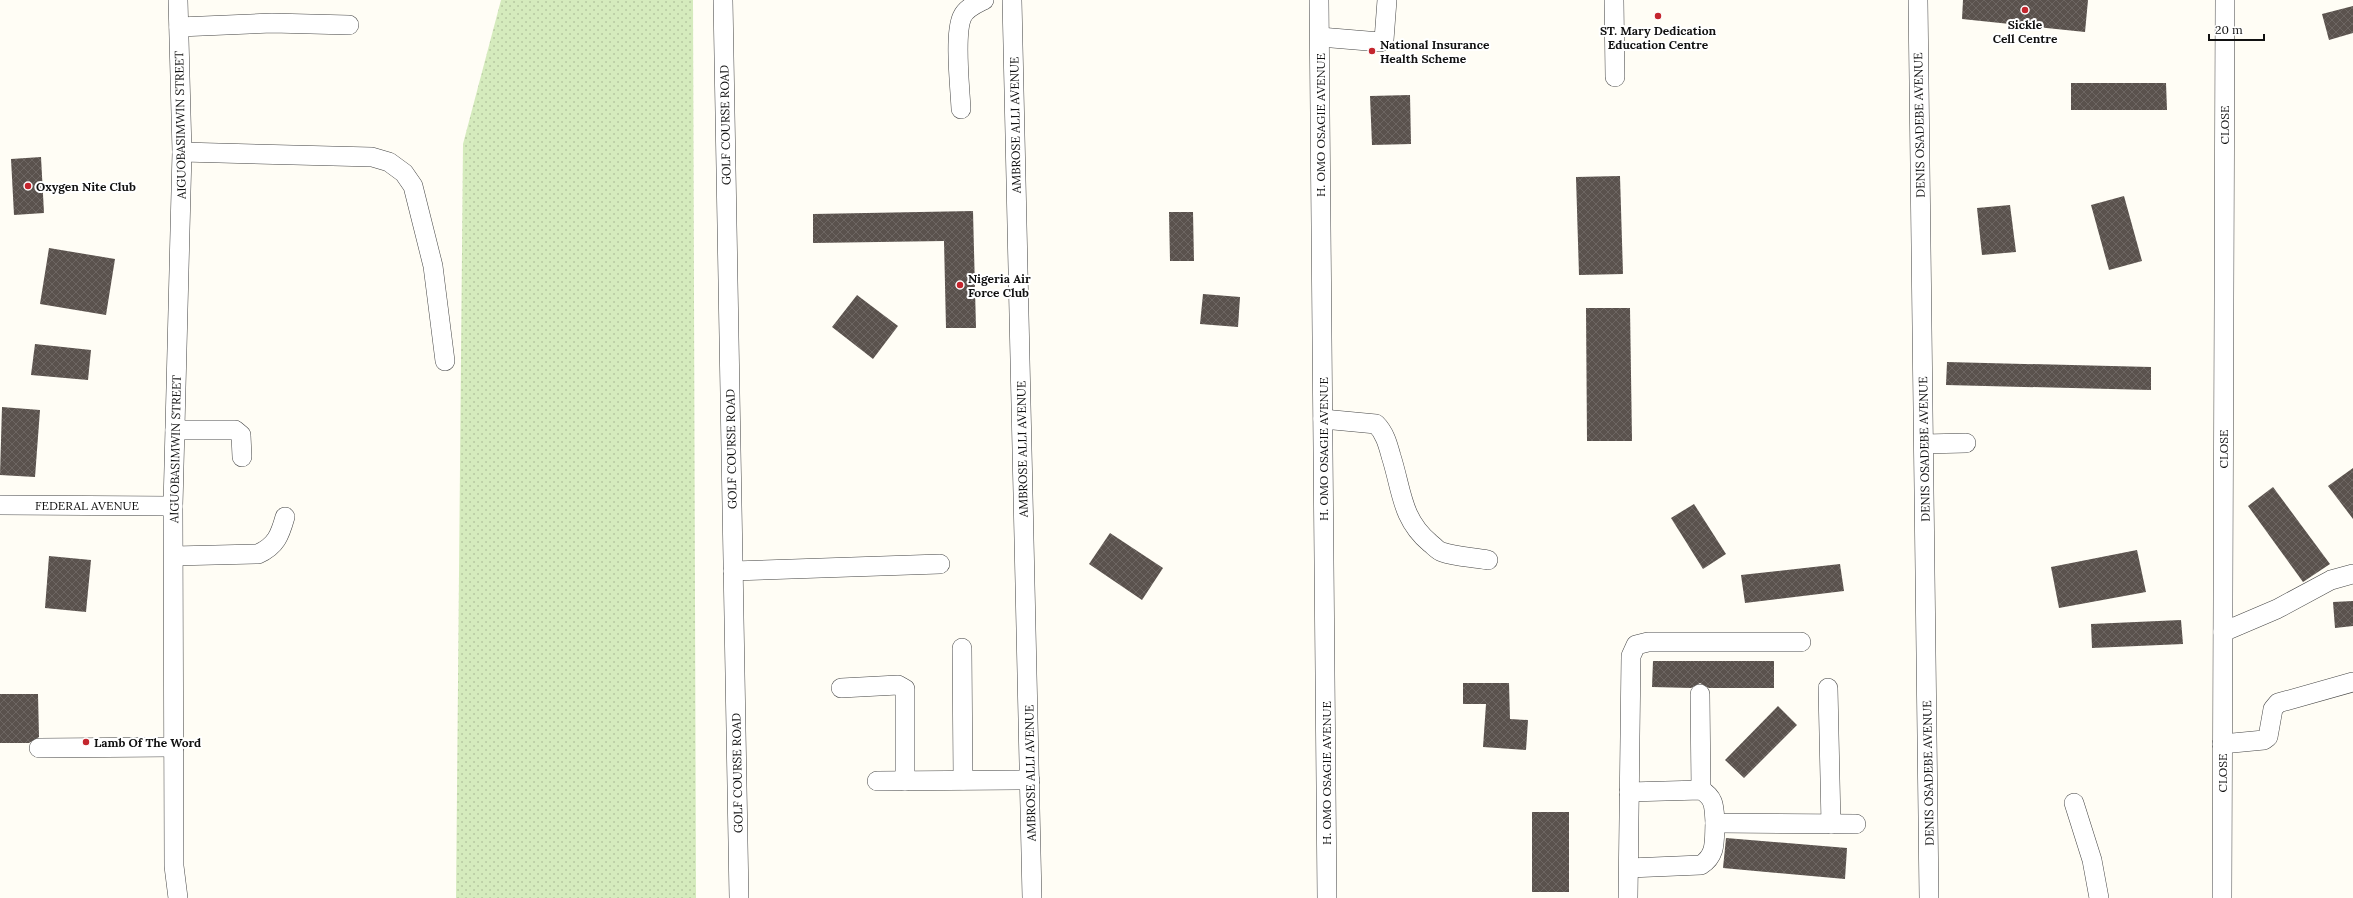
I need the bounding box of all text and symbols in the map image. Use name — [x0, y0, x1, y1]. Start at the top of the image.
marker: Sickle Cell Centre — [2020, 5, 2030, 15]
marker: ST. Mary Dedication Education Centre — [1653, 11, 1663, 21]
scale bar — [2209, 16, 2264, 42]
place label: Sickle Cell Centre — [1993, 17, 2058, 46]
text: 20 m — [2215, 22, 2243, 37]
place label: ST. Mary Dedication Education Centre — [1600, 23, 1716, 52]
place label: National Insurance Health Scheme — [1380, 37, 1490, 66]
marker: National Insurance Health Scheme — [1367, 46, 1377, 56]
street label: AIGUOBASIMWIN STREET — [171, 50, 189, 200]
street label: DENIS OSADEBE AVENUE — [1910, 52, 1928, 198]
street label: H. OMO OSAGIE AVENUE — [1313, 53, 1328, 197]
street label: AMBROSE ALLI AVENUE — [1006, 56, 1024, 195]
street label: GOLF COURSE ROAD — [716, 65, 734, 185]
street label: CLOSE — [2217, 106, 2232, 144]
place label: Oxygen Nite Club — [36, 179, 136, 194]
marker: Oxygen Nite Club — [23, 181, 33, 191]
place label: Nigeria Air Force Club — [968, 271, 1031, 300]
marker: Nigeria Air Force Club — [955, 280, 965, 290]
street label: AIGUOBASIMWIN STREET — [166, 374, 184, 524]
street label: DENIS OSADEBE AVENUE — [1915, 376, 1933, 522]
street label: H. OMO OSAGIE AVENUE — [1316, 377, 1331, 521]
street label: AMBROSE ALLI AVENUE — [1013, 380, 1031, 519]
street label: GOLF COURSE ROAD — [722, 389, 740, 509]
street label: CLOSE — [2216, 430, 2231, 468]
street label: FEDERAL AVENUE — [35, 498, 139, 513]
street label: DENIS OSADEBE AVENUE — [1919, 700, 1937, 846]
street label: H. OMO OSAGIE AVENUE — [1319, 701, 1334, 845]
street label: AMBROSE ALLI AVENUE — [1021, 704, 1039, 843]
street label: GOLF COURSE ROAD — [728, 713, 746, 833]
place label: Lamb Of The Word — [94, 735, 201, 750]
marker: Lamb Of The Word — [81, 737, 91, 747]
street label: CLOSE — [2215, 754, 2230, 792]

